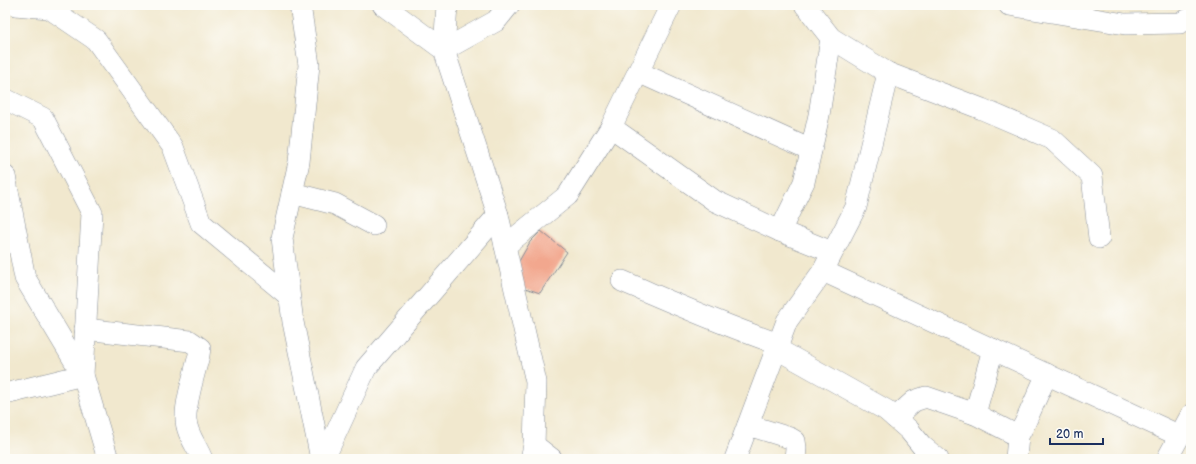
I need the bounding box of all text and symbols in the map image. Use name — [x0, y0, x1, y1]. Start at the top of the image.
scale bar — [1050, 420, 1103, 446]
text: 20 m — [1056, 427, 1083, 442]

